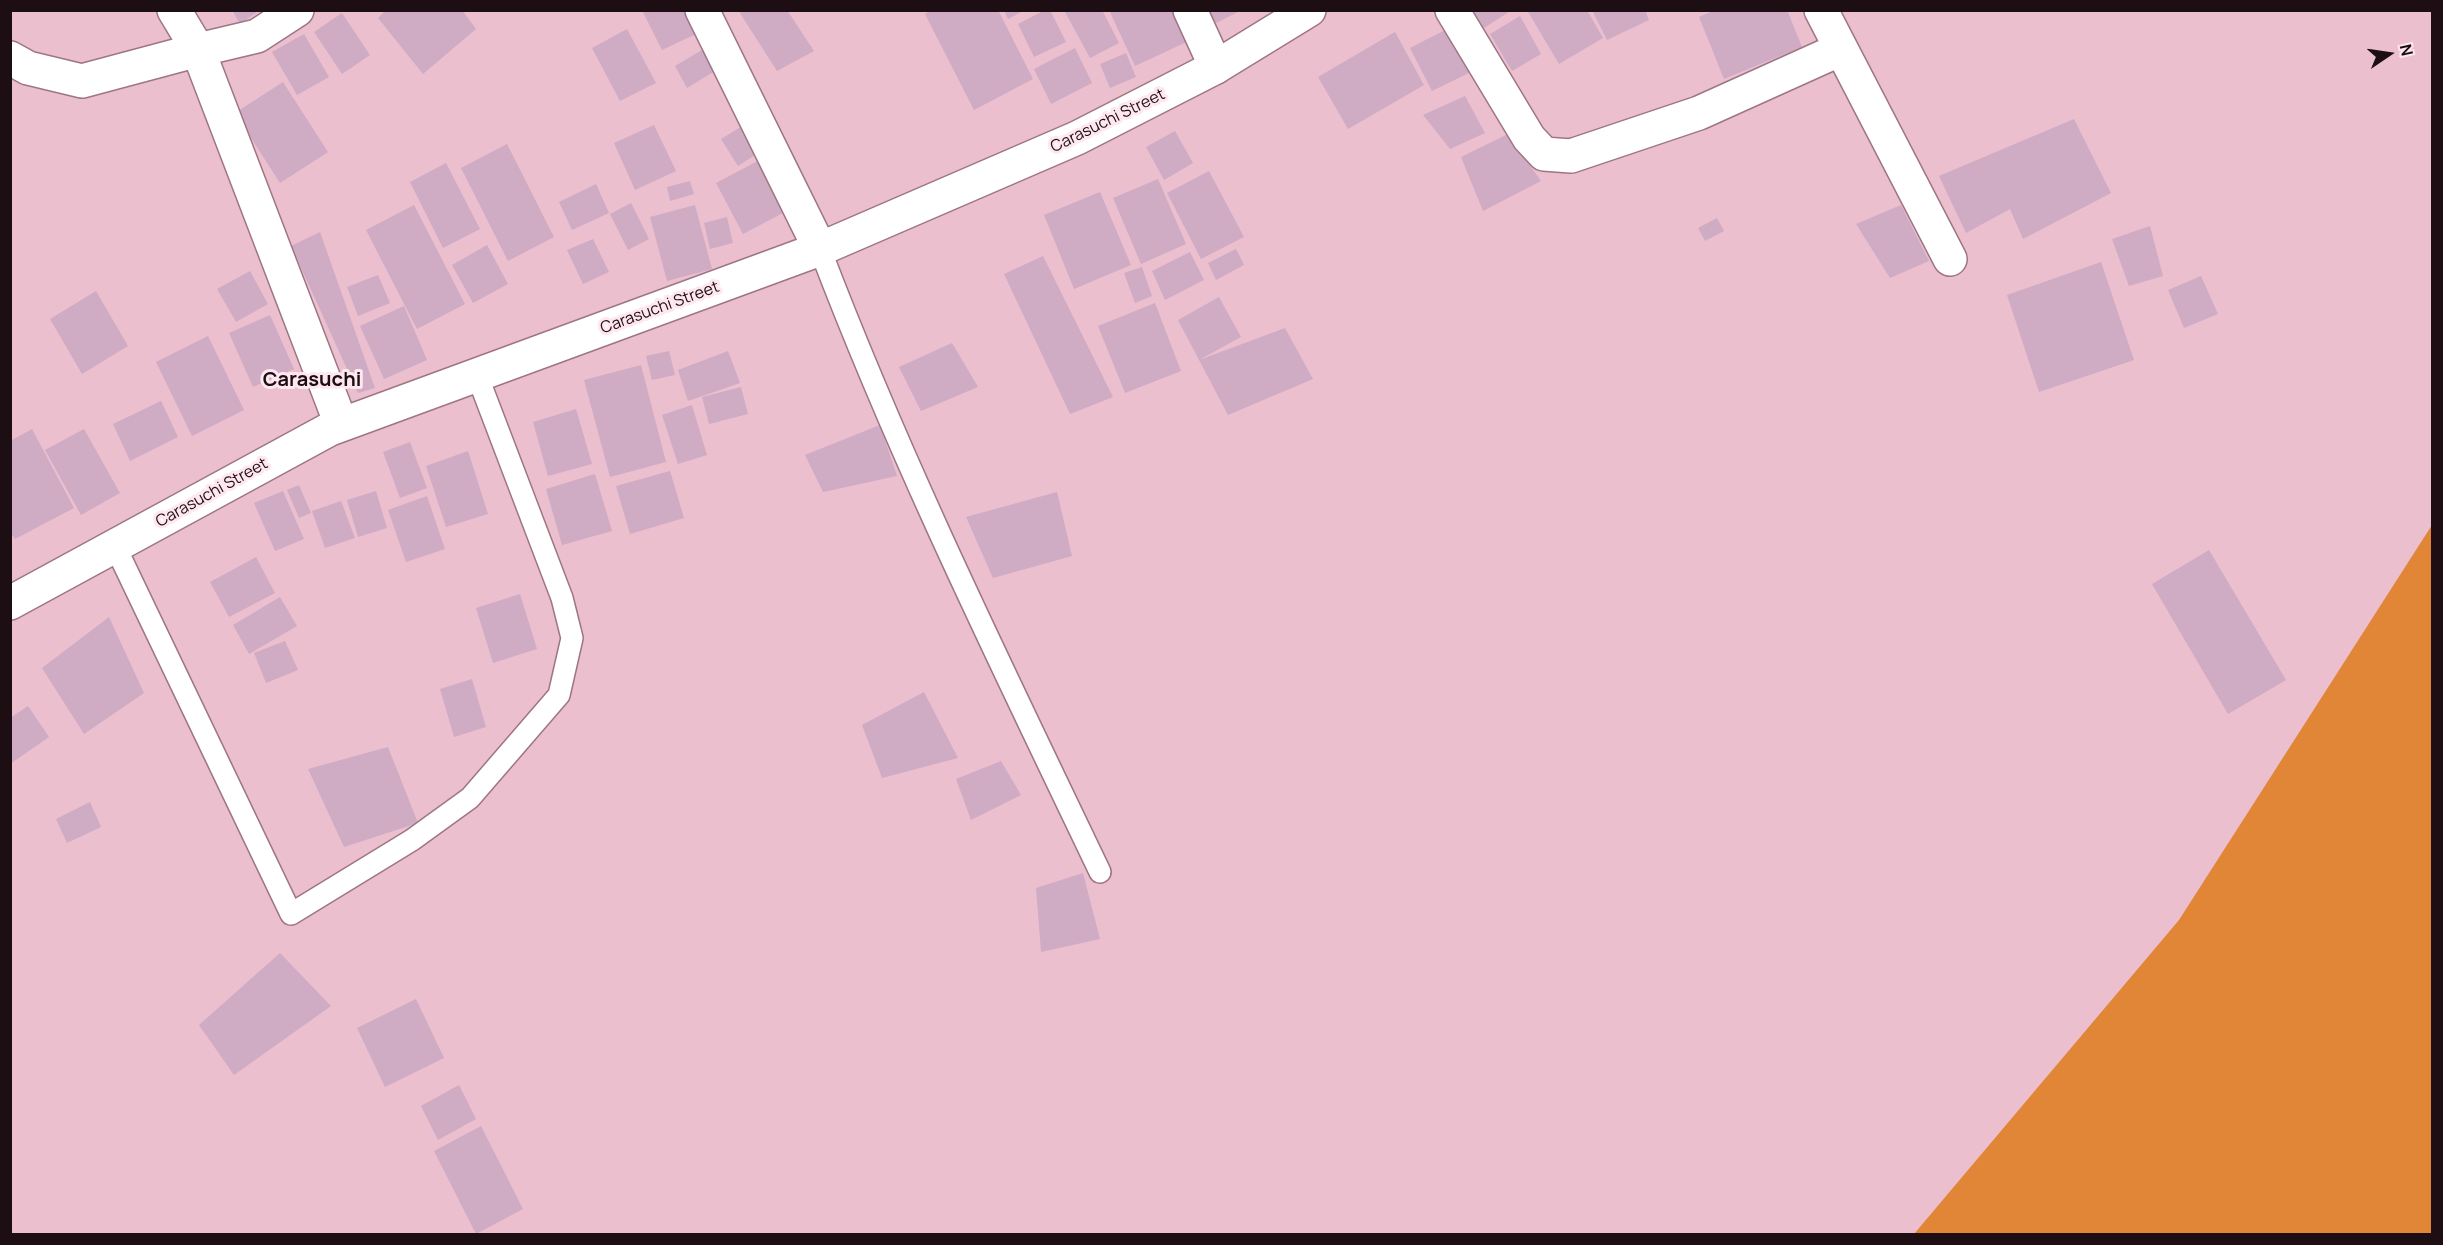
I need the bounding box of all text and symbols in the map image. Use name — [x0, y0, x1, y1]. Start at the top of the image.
north arrow — [2359, 24, 2419, 84]
text: N — [2395, 42, 2419, 58]
street label: Carasuchi Street — [1048, 85, 1168, 157]
street label: Carasuchi Street — [598, 278, 722, 338]
district label: Carasuchi — [263, 368, 361, 392]
street label: Carasuchi Street — [153, 454, 271, 532]

